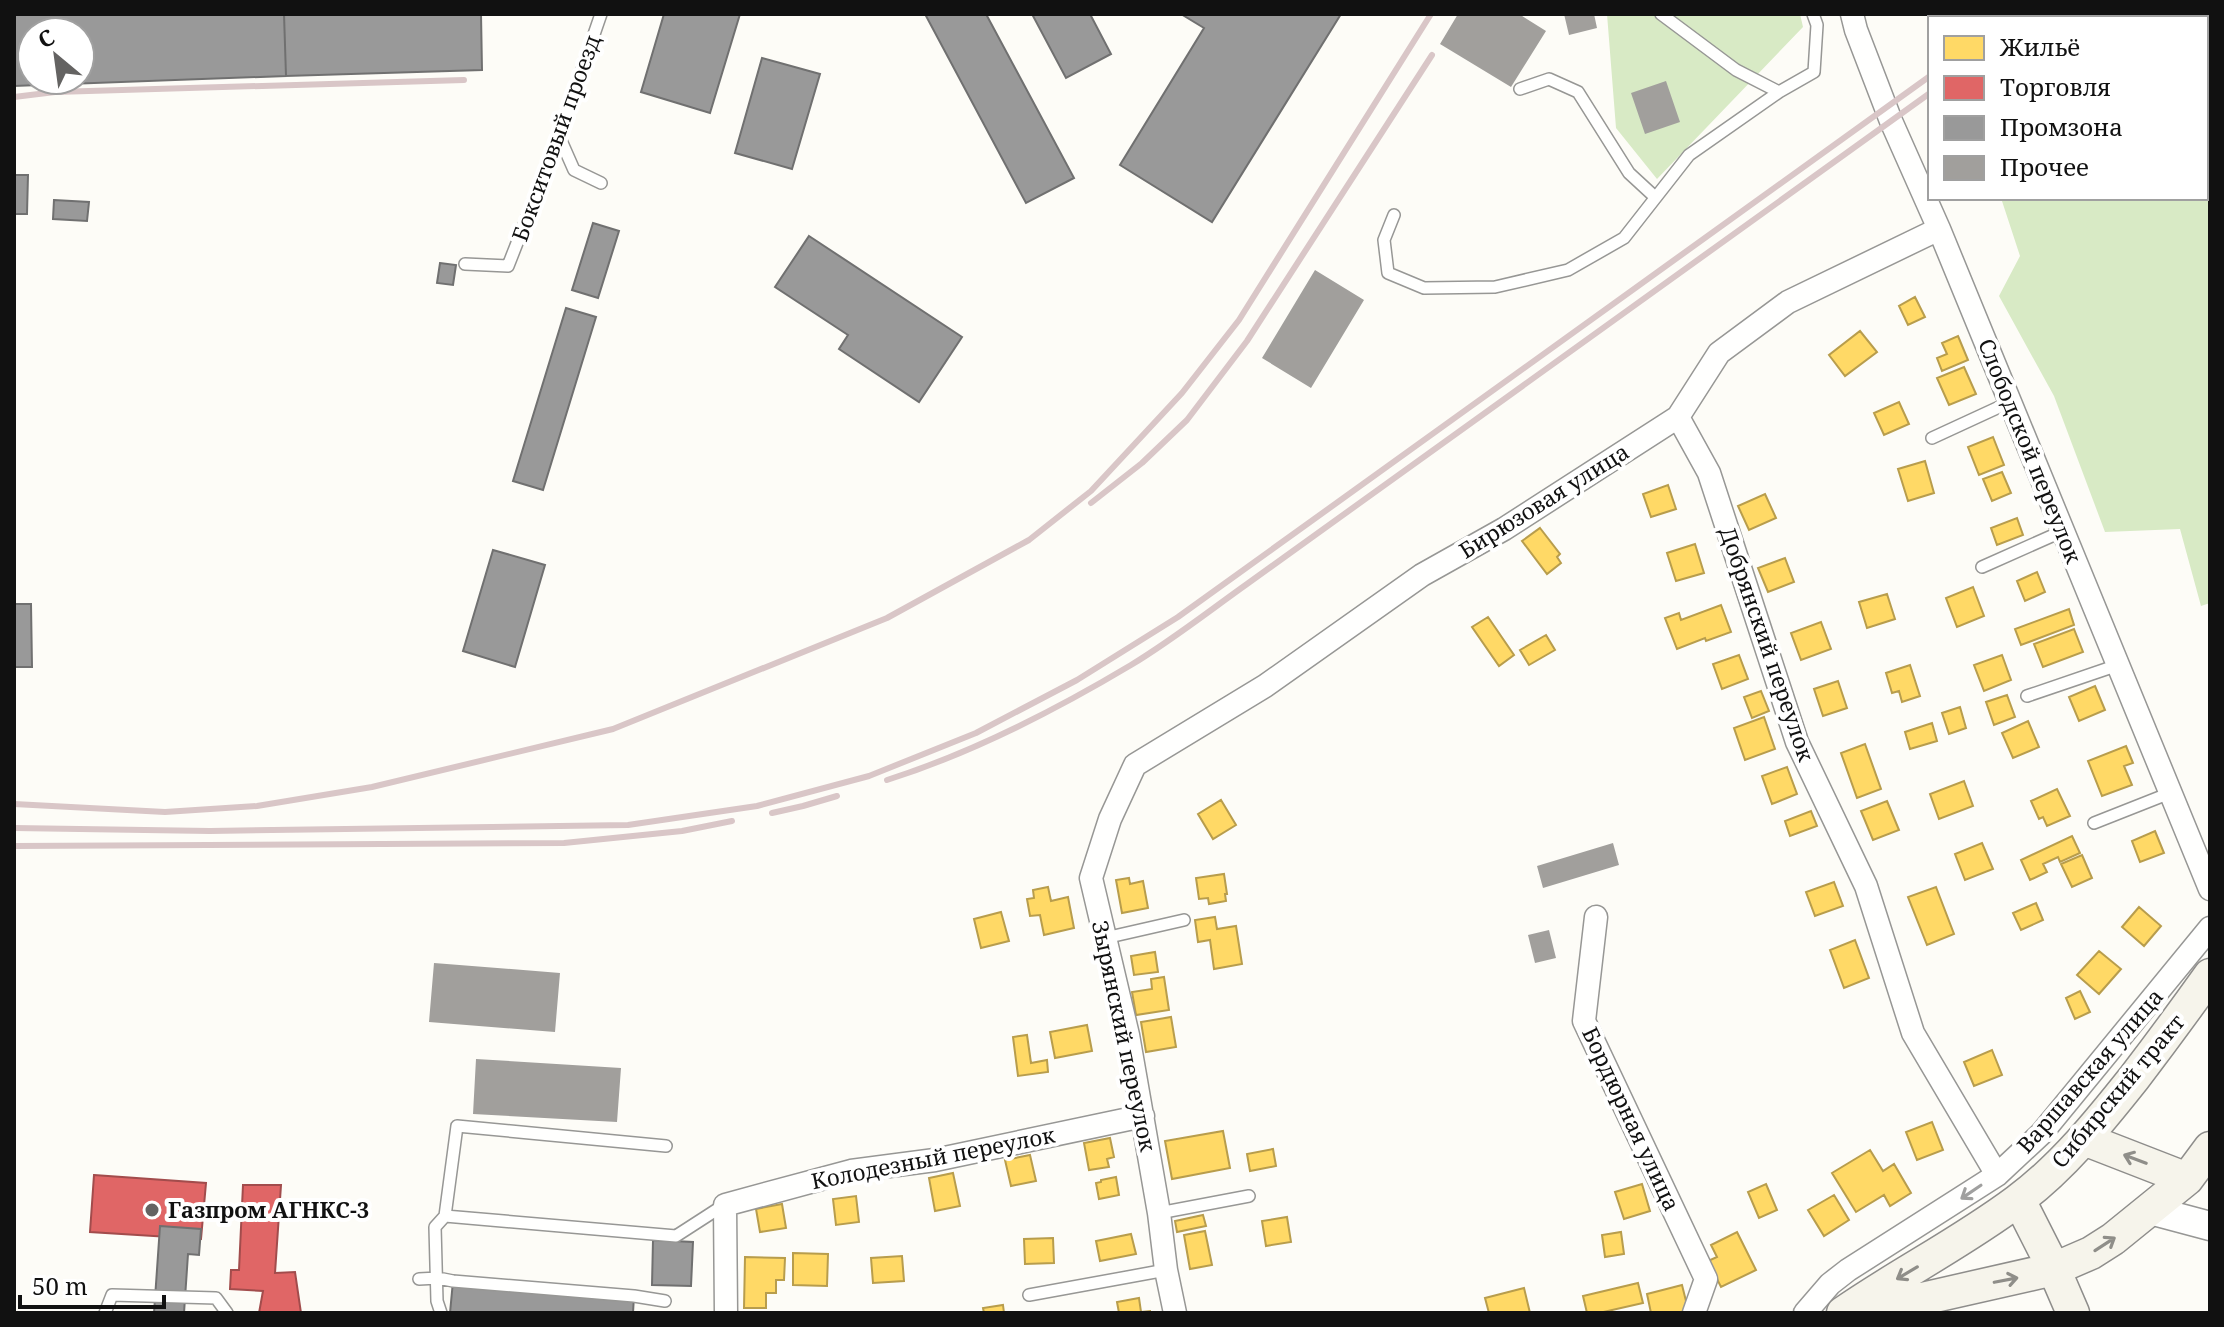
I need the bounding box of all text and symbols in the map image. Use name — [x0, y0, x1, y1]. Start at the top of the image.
north arrow — [16, 16, 96, 96]
legend — [1928, 16, 2208, 200]
text: С — [32, 21, 59, 54]
street label: Бокситовый проезд — [504, 30, 606, 245]
text: Жильё — [1999, 30, 2080, 63]
text: Торговля — [2000, 70, 2111, 103]
text: Промзона — [2000, 110, 2123, 143]
text: Прочее — [2000, 150, 2089, 183]
street label: Слободской переулок — [1972, 334, 2090, 568]
street label: Бирюзовая улица — [1453, 436, 1634, 565]
street label: Добрянский переулок — [1714, 522, 1823, 766]
street label: Зырянский переулок — [1086, 917, 1164, 1155]
street label: Варшавская улица — [2009, 982, 2169, 1159]
street label: Сибирский тракт — [2044, 1007, 2191, 1174]
street label: Бордюрная улица — [1576, 1022, 1688, 1215]
street label: Колодезный переулок — [809, 1119, 1058, 1195]
one-way arrow — [2123, 1151, 2148, 1165]
one-way arrow — [1960, 1184, 1982, 1201]
place label: Газпром АГНКС-3 — [168, 1194, 369, 1224]
marker: Газпром АГНКС-3 — [143, 1201, 161, 1219]
one-way arrow — [2093, 1235, 2115, 1252]
scale bar — [20, 1259, 164, 1309]
one-way arrow — [1896, 1265, 1919, 1281]
text: 50 m — [32, 1269, 88, 1302]
one-way arrow — [1993, 1271, 2019, 1286]

